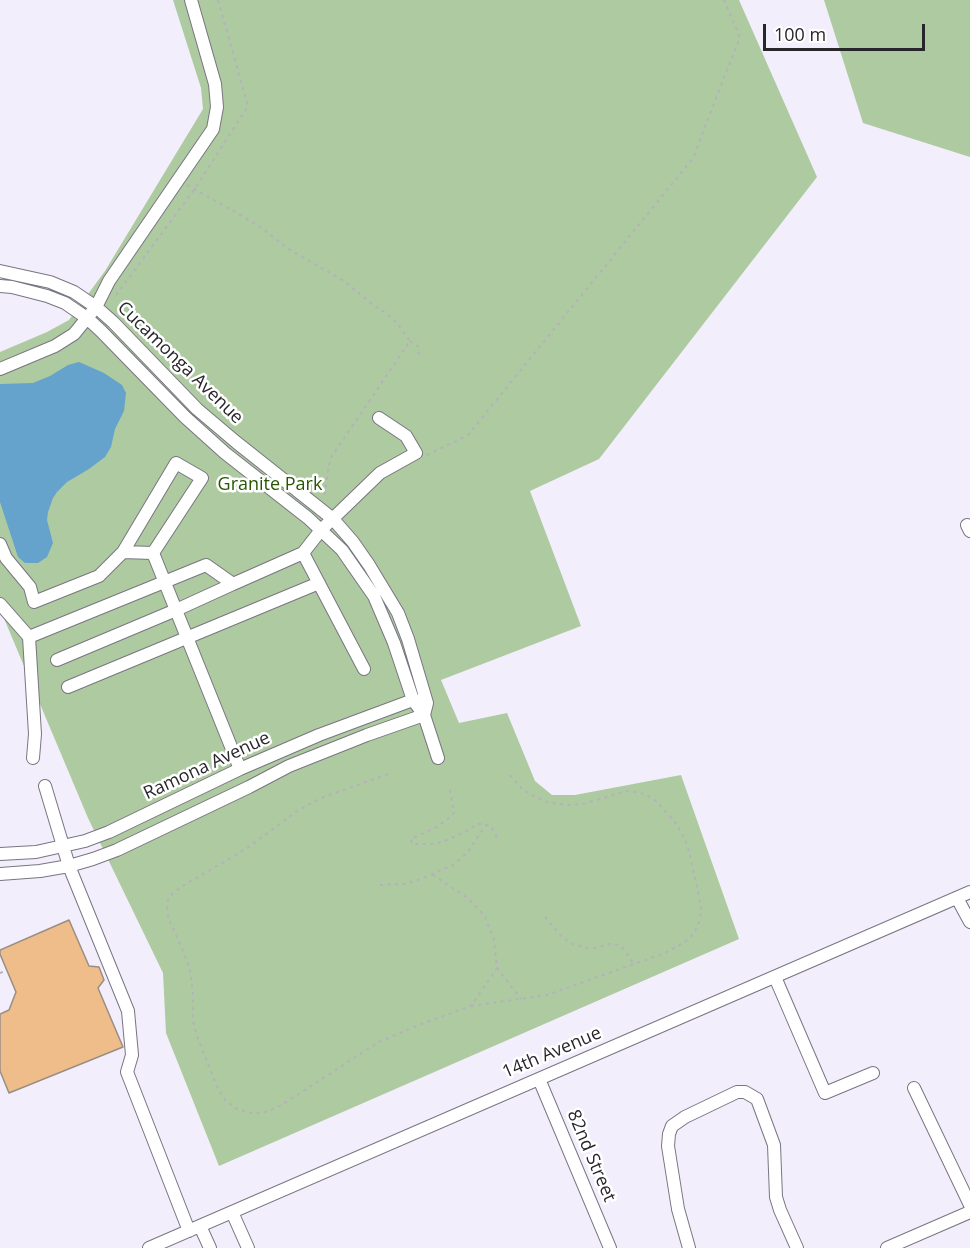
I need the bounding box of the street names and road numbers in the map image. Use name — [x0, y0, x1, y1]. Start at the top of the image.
street label: Cucamonga Avenue — [113, 297, 247, 429]
street label: Ramona Avenue — [140, 727, 274, 805]
street label: 14th Avenue — [499, 1022, 605, 1084]
street label: 82nd Street — [562, 1107, 620, 1205]

